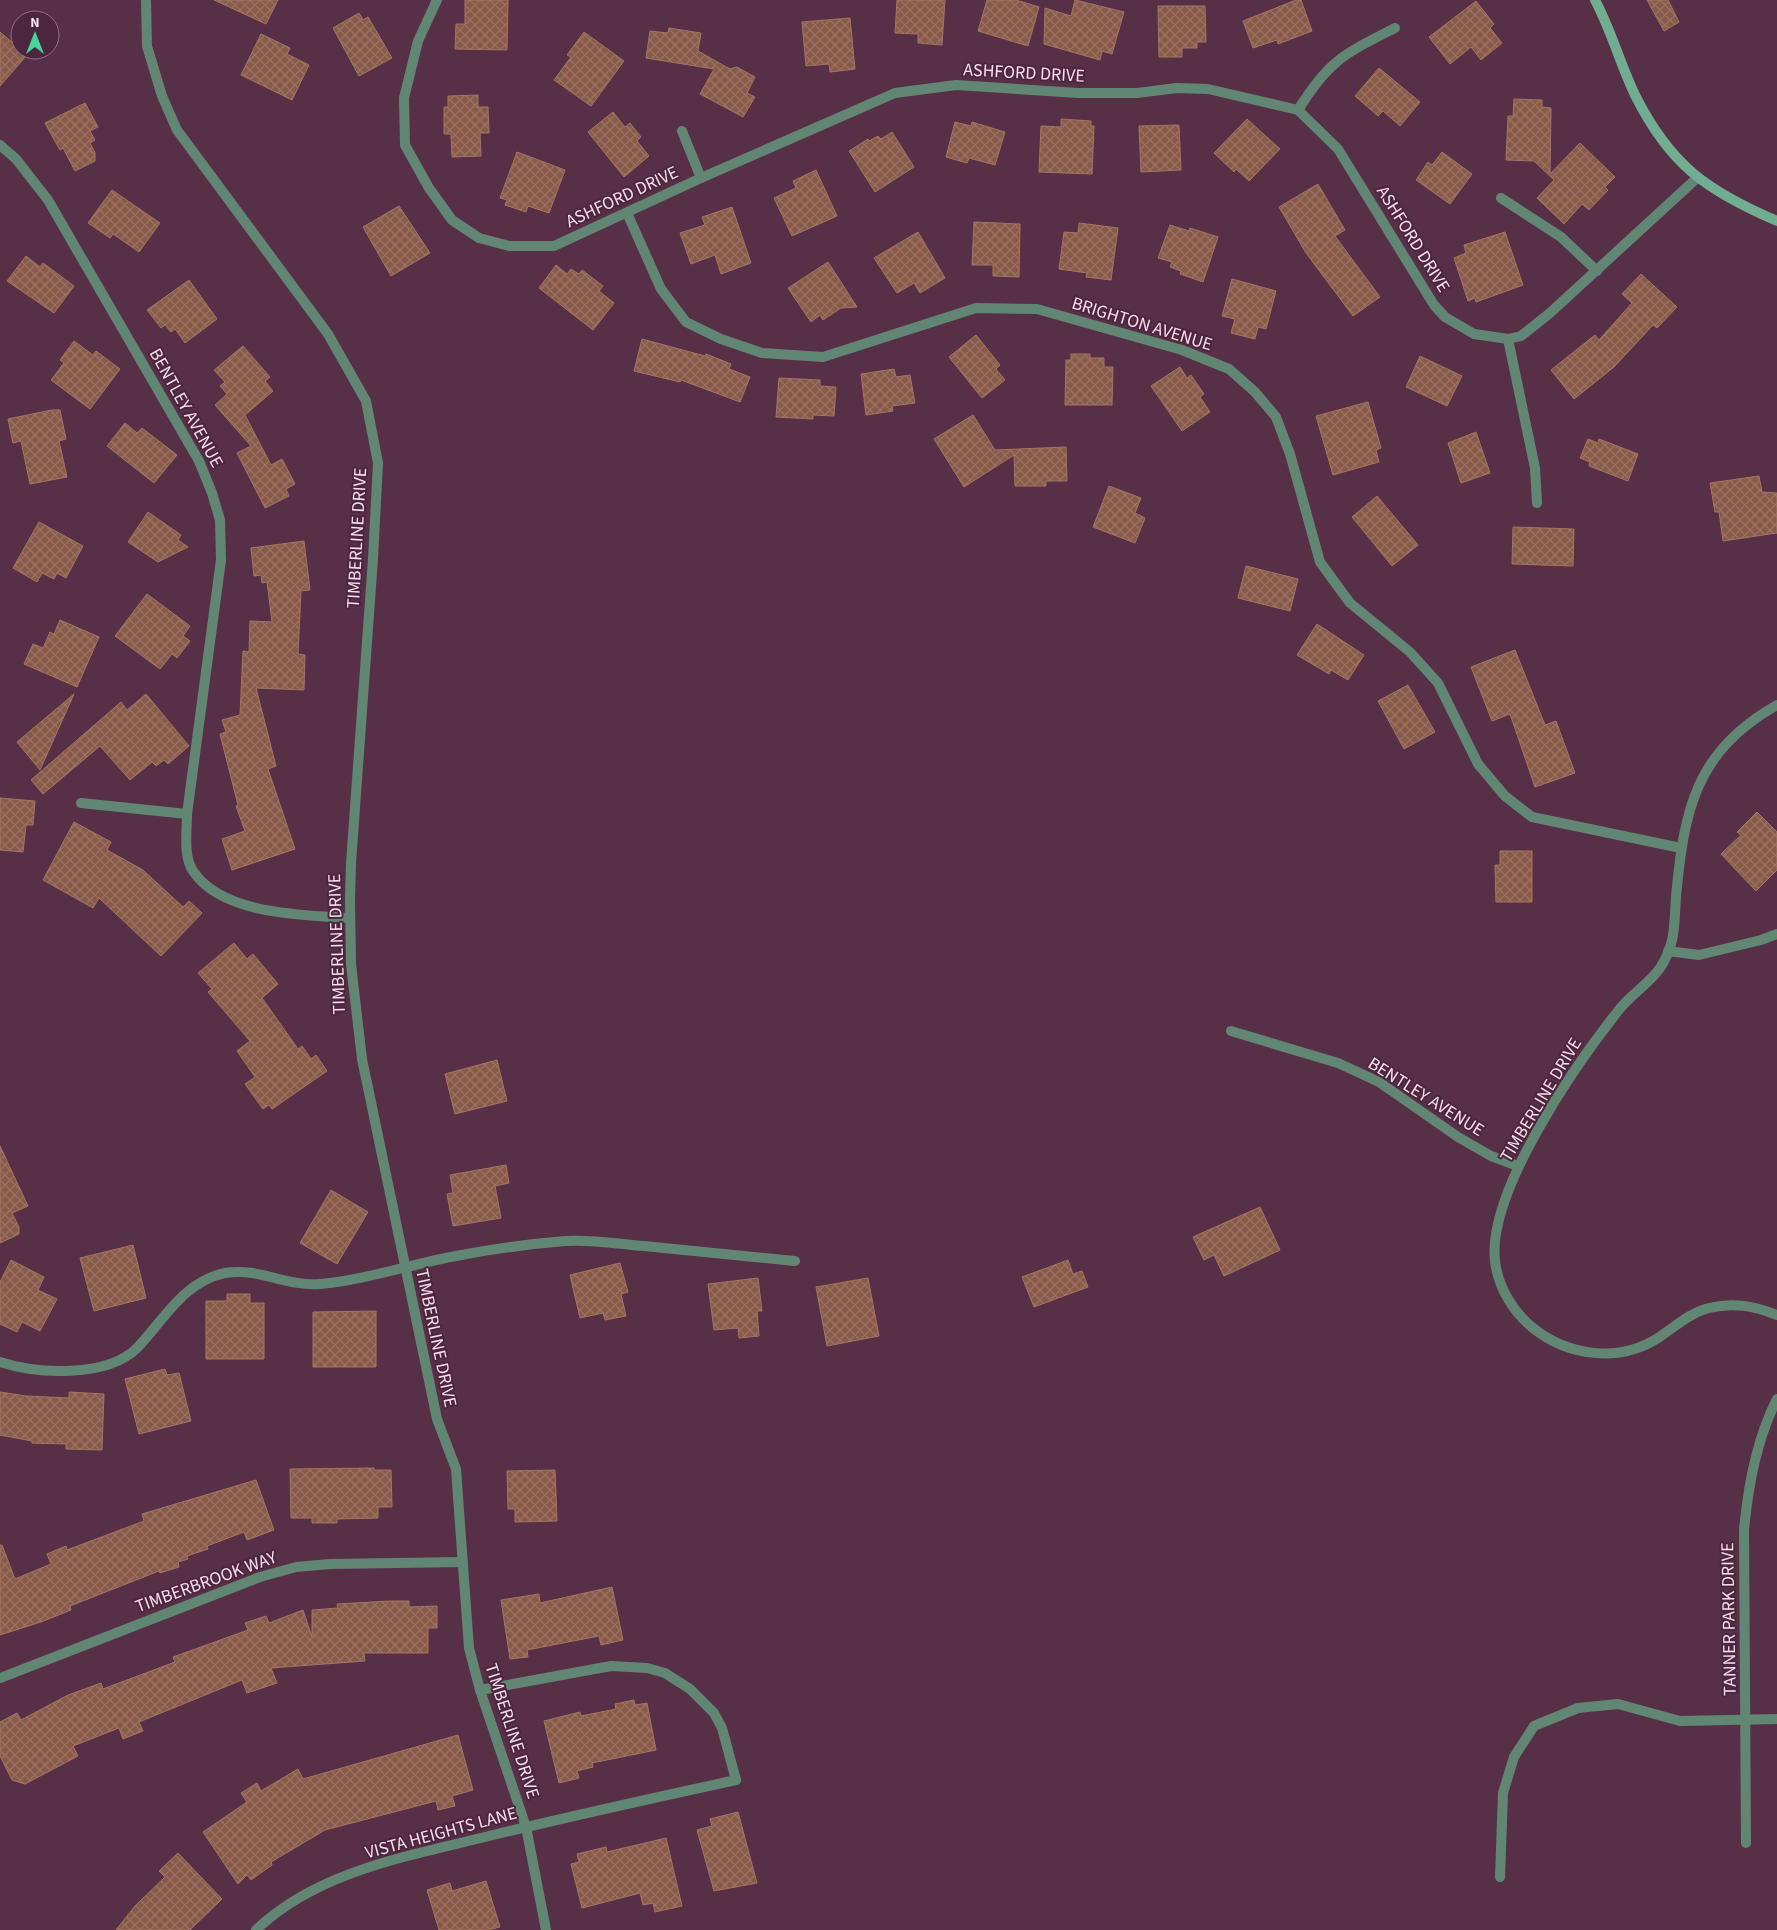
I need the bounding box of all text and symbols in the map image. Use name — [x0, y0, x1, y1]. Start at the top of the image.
north arrow — [10, 10, 60, 60]
text: N — [30, 13, 40, 33]
street label: ASHFORD DRIVE — [963, 57, 1085, 89]
street label: ASHFORD DRIVE — [562, 160, 682, 234]
street label: ASHFORD DRIVE — [1370, 181, 1456, 297]
street label: BRIGHTON AVENUE — [1069, 291, 1215, 357]
street label: BENTLEY AVENUE — [143, 344, 229, 472]
street label: TIMBERLINE DRIVE — [341, 467, 373, 609]
street label: TIMBERLINE DRIVE — [322, 873, 352, 1015]
street label: TIMBERLINE DRIVE — [1494, 1033, 1588, 1167]
street label: BENTLEY AVENUE — [1363, 1051, 1489, 1143]
street label: TIMBERLINE DRIVE — [409, 1267, 463, 1409]
street label: TANNER PARK DRIVE — [1715, 1542, 1743, 1696]
street label: TIMBERBROOK WAY — [132, 1545, 281, 1619]
street label: TIMBERLINE DRIVE — [478, 1660, 546, 1802]
street label: VISTA HEIGHTS LANE — [362, 1801, 520, 1865]

